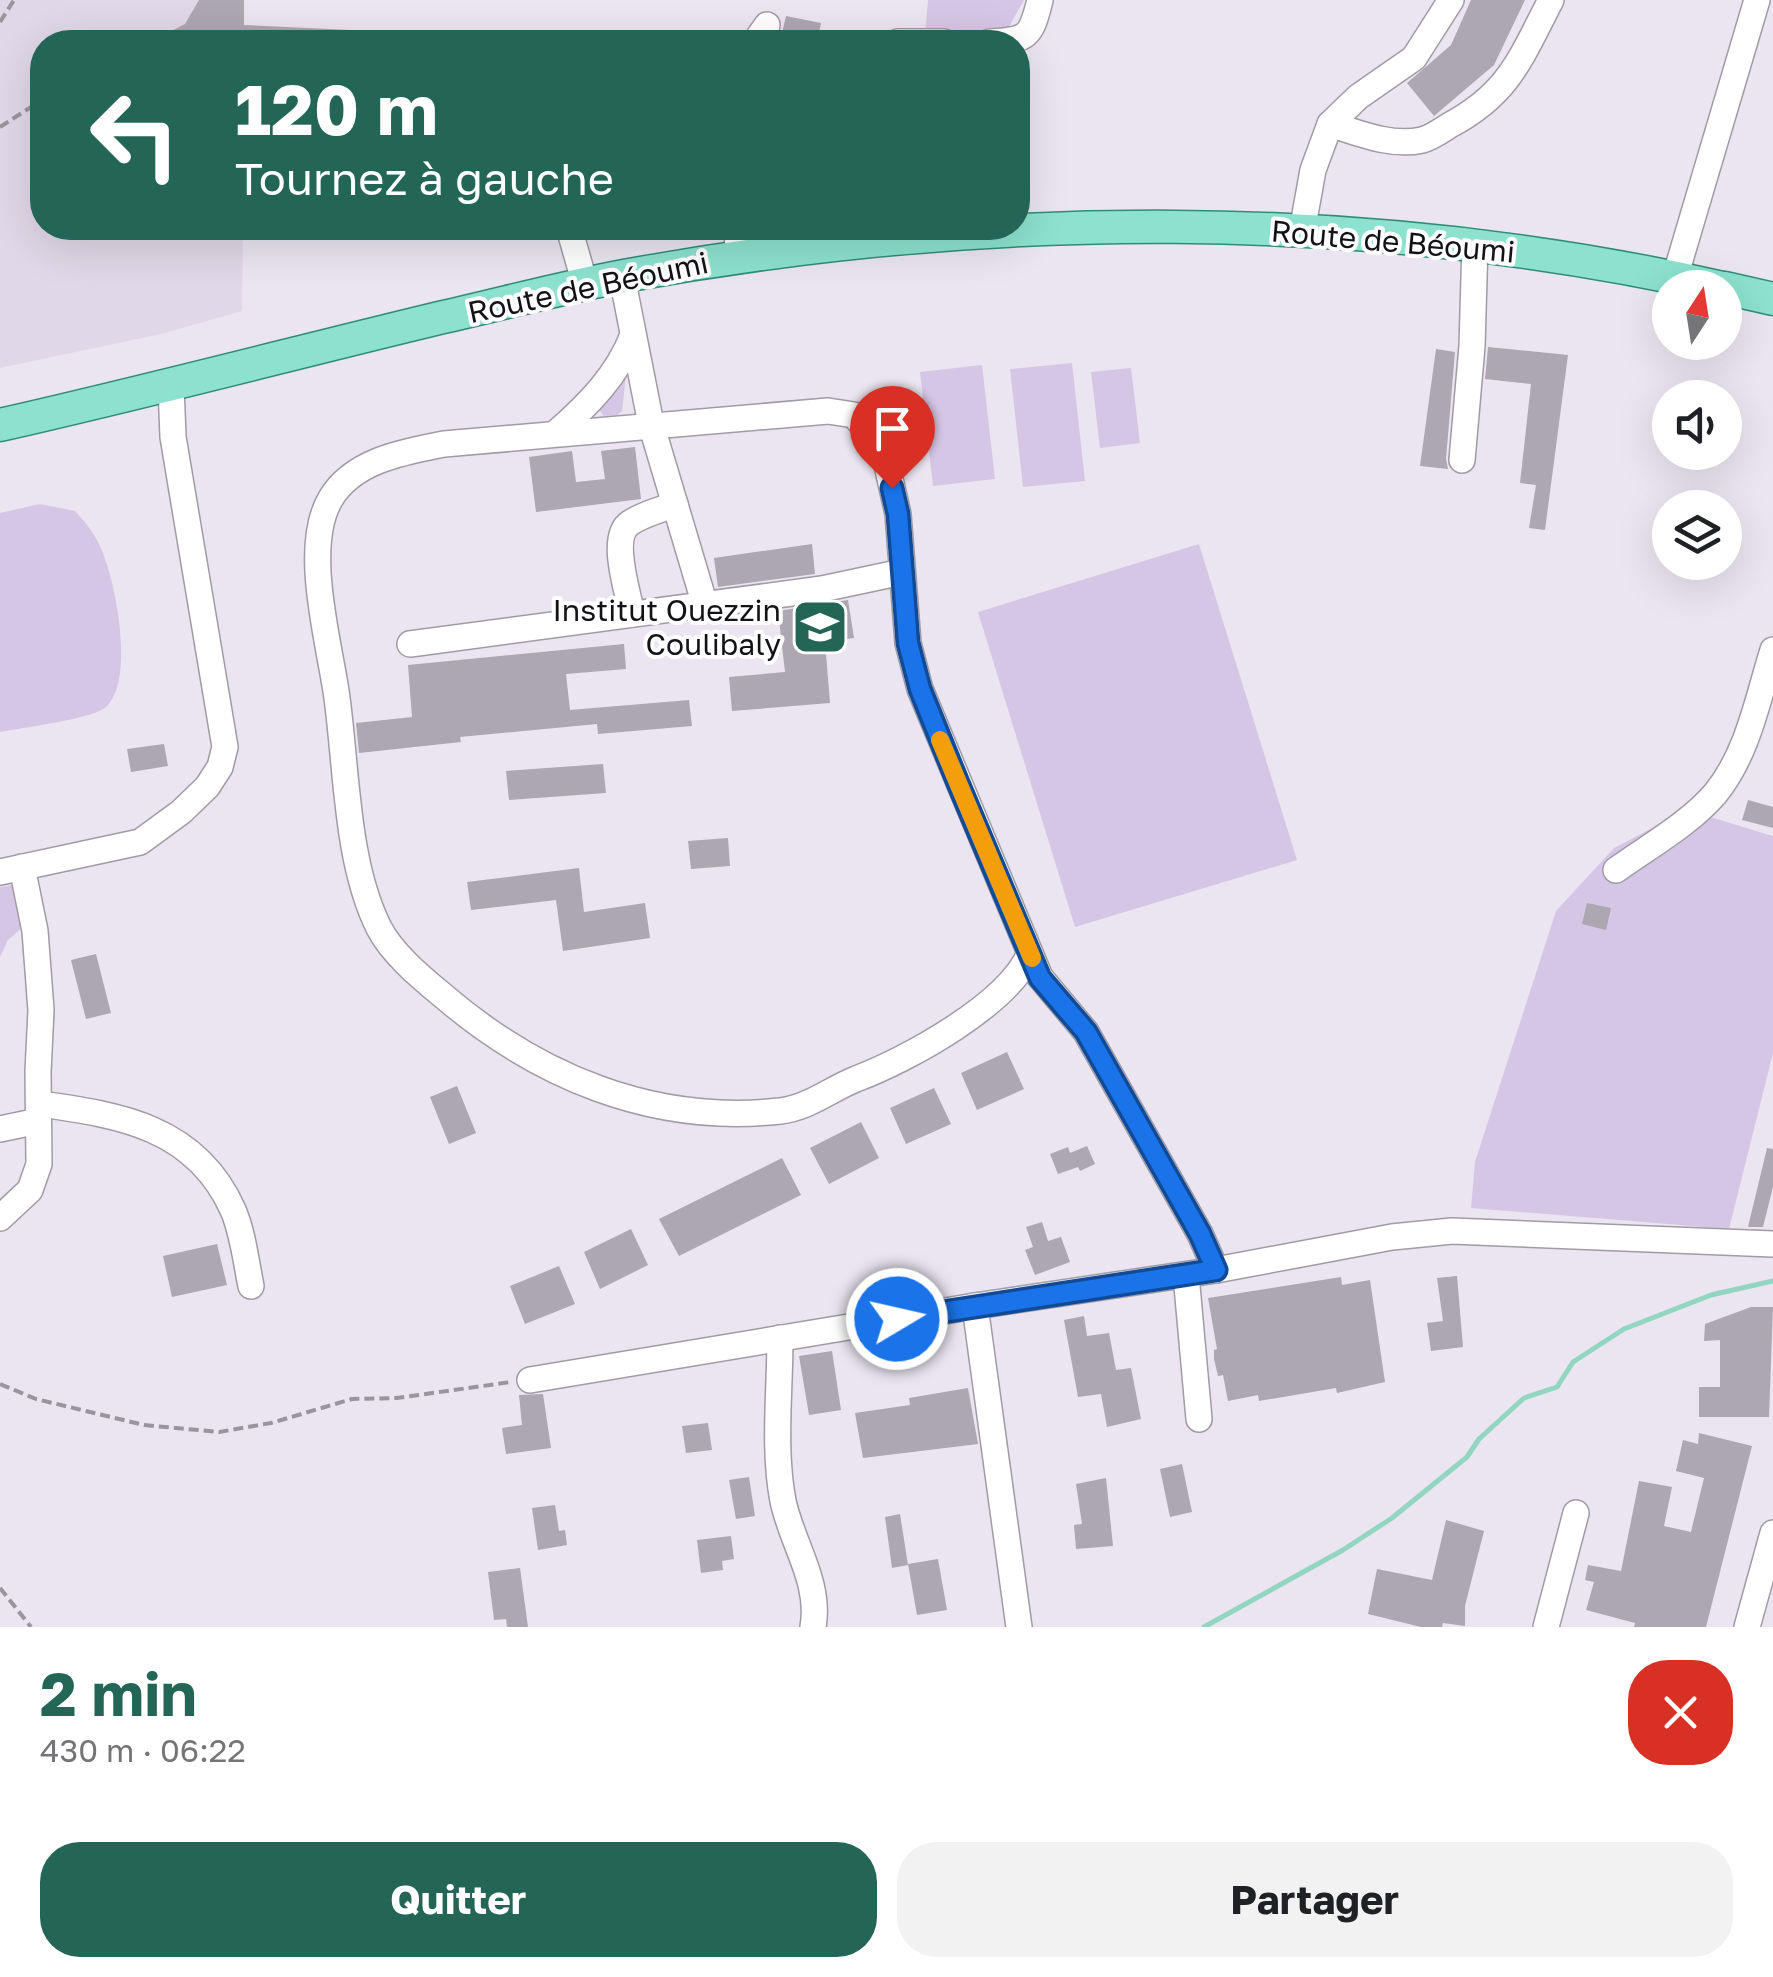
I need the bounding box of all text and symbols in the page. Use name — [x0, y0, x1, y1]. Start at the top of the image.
text: 120 m — [235, 66, 438, 150]
icon: left — [70, 70, 200, 200]
text: Tournez à gauche — [235, 151, 614, 205]
street label: Route de Béoumi — [1270, 212, 1516, 270]
street label: Route de Béoumi — [465, 244, 711, 330]
north arrow — [1652, 270, 1742, 360]
map controls — [1652, 270, 1742, 580]
button: sound — [1652, 380, 1742, 470]
pin — [850, 386, 935, 489]
icon: arrive — [865, 401, 920, 456]
button: layers — [1652, 490, 1742, 580]
place label: Institut Ouezzin Coulibaly — [552, 592, 781, 662]
school or university icon: Institut Ouezzin Coulibaly — [790, 597, 850, 657]
position arrow — [845, 1267, 949, 1371]
text: 2 min — [40, 1657, 197, 1729]
button: close — [1628, 1660, 1733, 1765]
text: 430 m · 06:22 — [40, 1731, 246, 1769]
button: Quitter — [40, 1842, 877, 1957]
button: Partager — [897, 1842, 1733, 1957]

